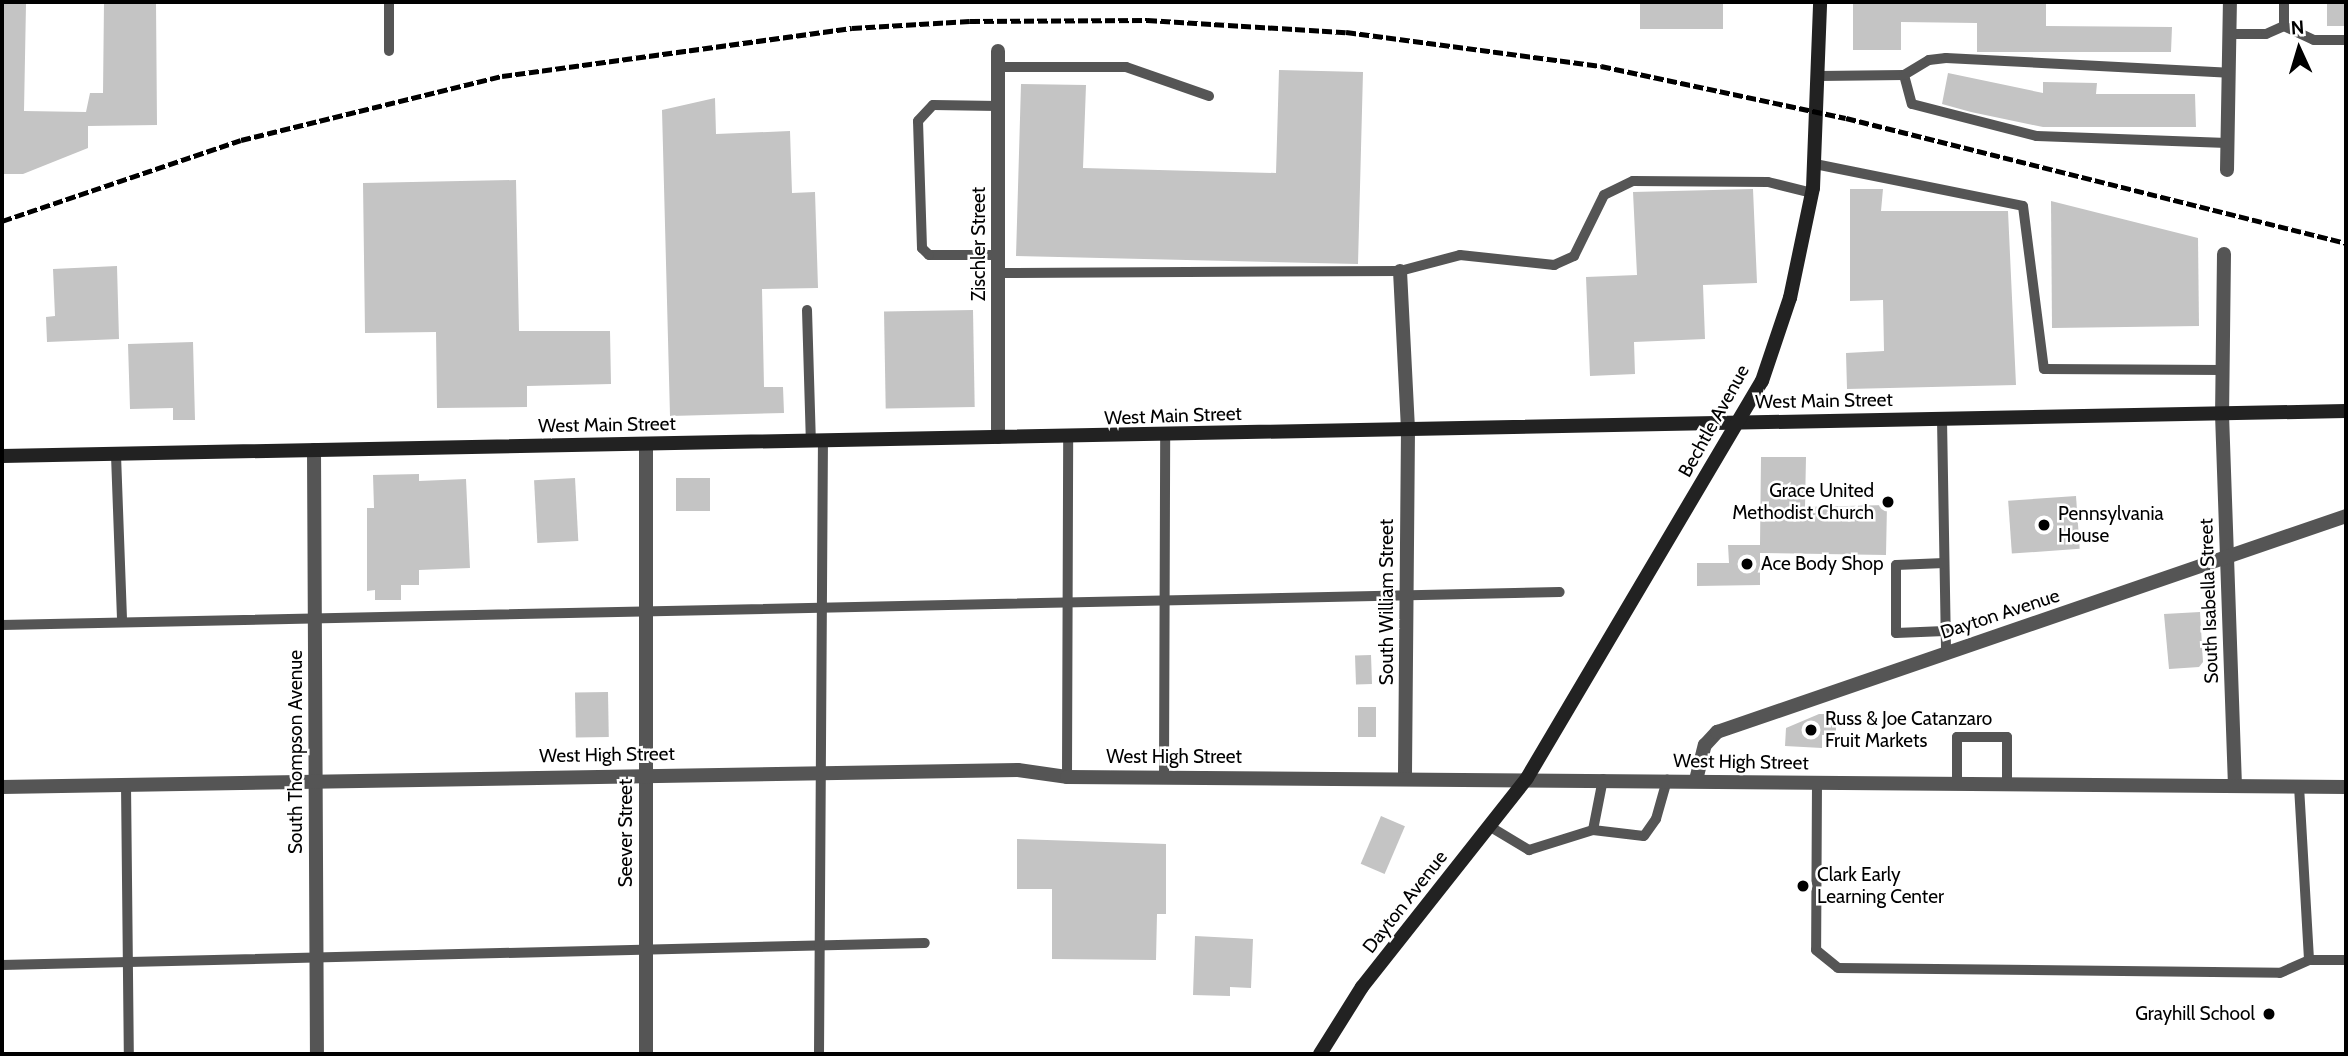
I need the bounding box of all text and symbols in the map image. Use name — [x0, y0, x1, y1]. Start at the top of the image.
north arrow — [2264, 14, 2334, 84]
text: N — [2290, 16, 2305, 39]
street label: Zischler Street — [968, 187, 990, 301]
street label: Bechtle Avenue — [1674, 361, 1754, 481]
street label: West Main Street — [1755, 388, 1893, 414]
street label: West Main Street — [1104, 402, 1242, 430]
street label: West Main Street — [538, 412, 676, 438]
place label: Grace United Methodist Church — [1732, 480, 1874, 524]
marker: Grace United Methodist Church — [1880, 494, 1896, 510]
place label: Pennsylvania House — [2058, 503, 2164, 547]
marker: Pennsylvania House — [2036, 517, 2052, 533]
street label: South Isabella Street — [2195, 518, 2223, 684]
street label: South William Street — [1376, 519, 1398, 685]
place label: Ace Body Shop — [1761, 553, 1884, 575]
marker: Ace Body Shop — [1739, 556, 1755, 572]
street label: Dayton Avenue — [1938, 584, 2062, 644]
street label: South Thompson Avenue — [285, 650, 307, 854]
place label: Russ & Joe Catanzaro Fruit Markets — [1825, 708, 1992, 752]
marker: Russ & Joe Catanzaro Fruit Markets — [1803, 722, 1819, 738]
street label: West High Street — [539, 742, 675, 768]
street label: West High Street — [1106, 746, 1242, 768]
street label: West High Street — [1673, 749, 1809, 775]
street label: Seever Street — [615, 779, 637, 887]
street label: Dayton Avenue — [1358, 846, 1452, 958]
place label: Clark Early Learning Center — [1817, 864, 1944, 908]
marker: Clark Early Learning Center — [1795, 878, 1811, 894]
place label: Grayhill School — [2135, 1003, 2255, 1025]
marker: Grayhill School — [2261, 1006, 2277, 1022]

